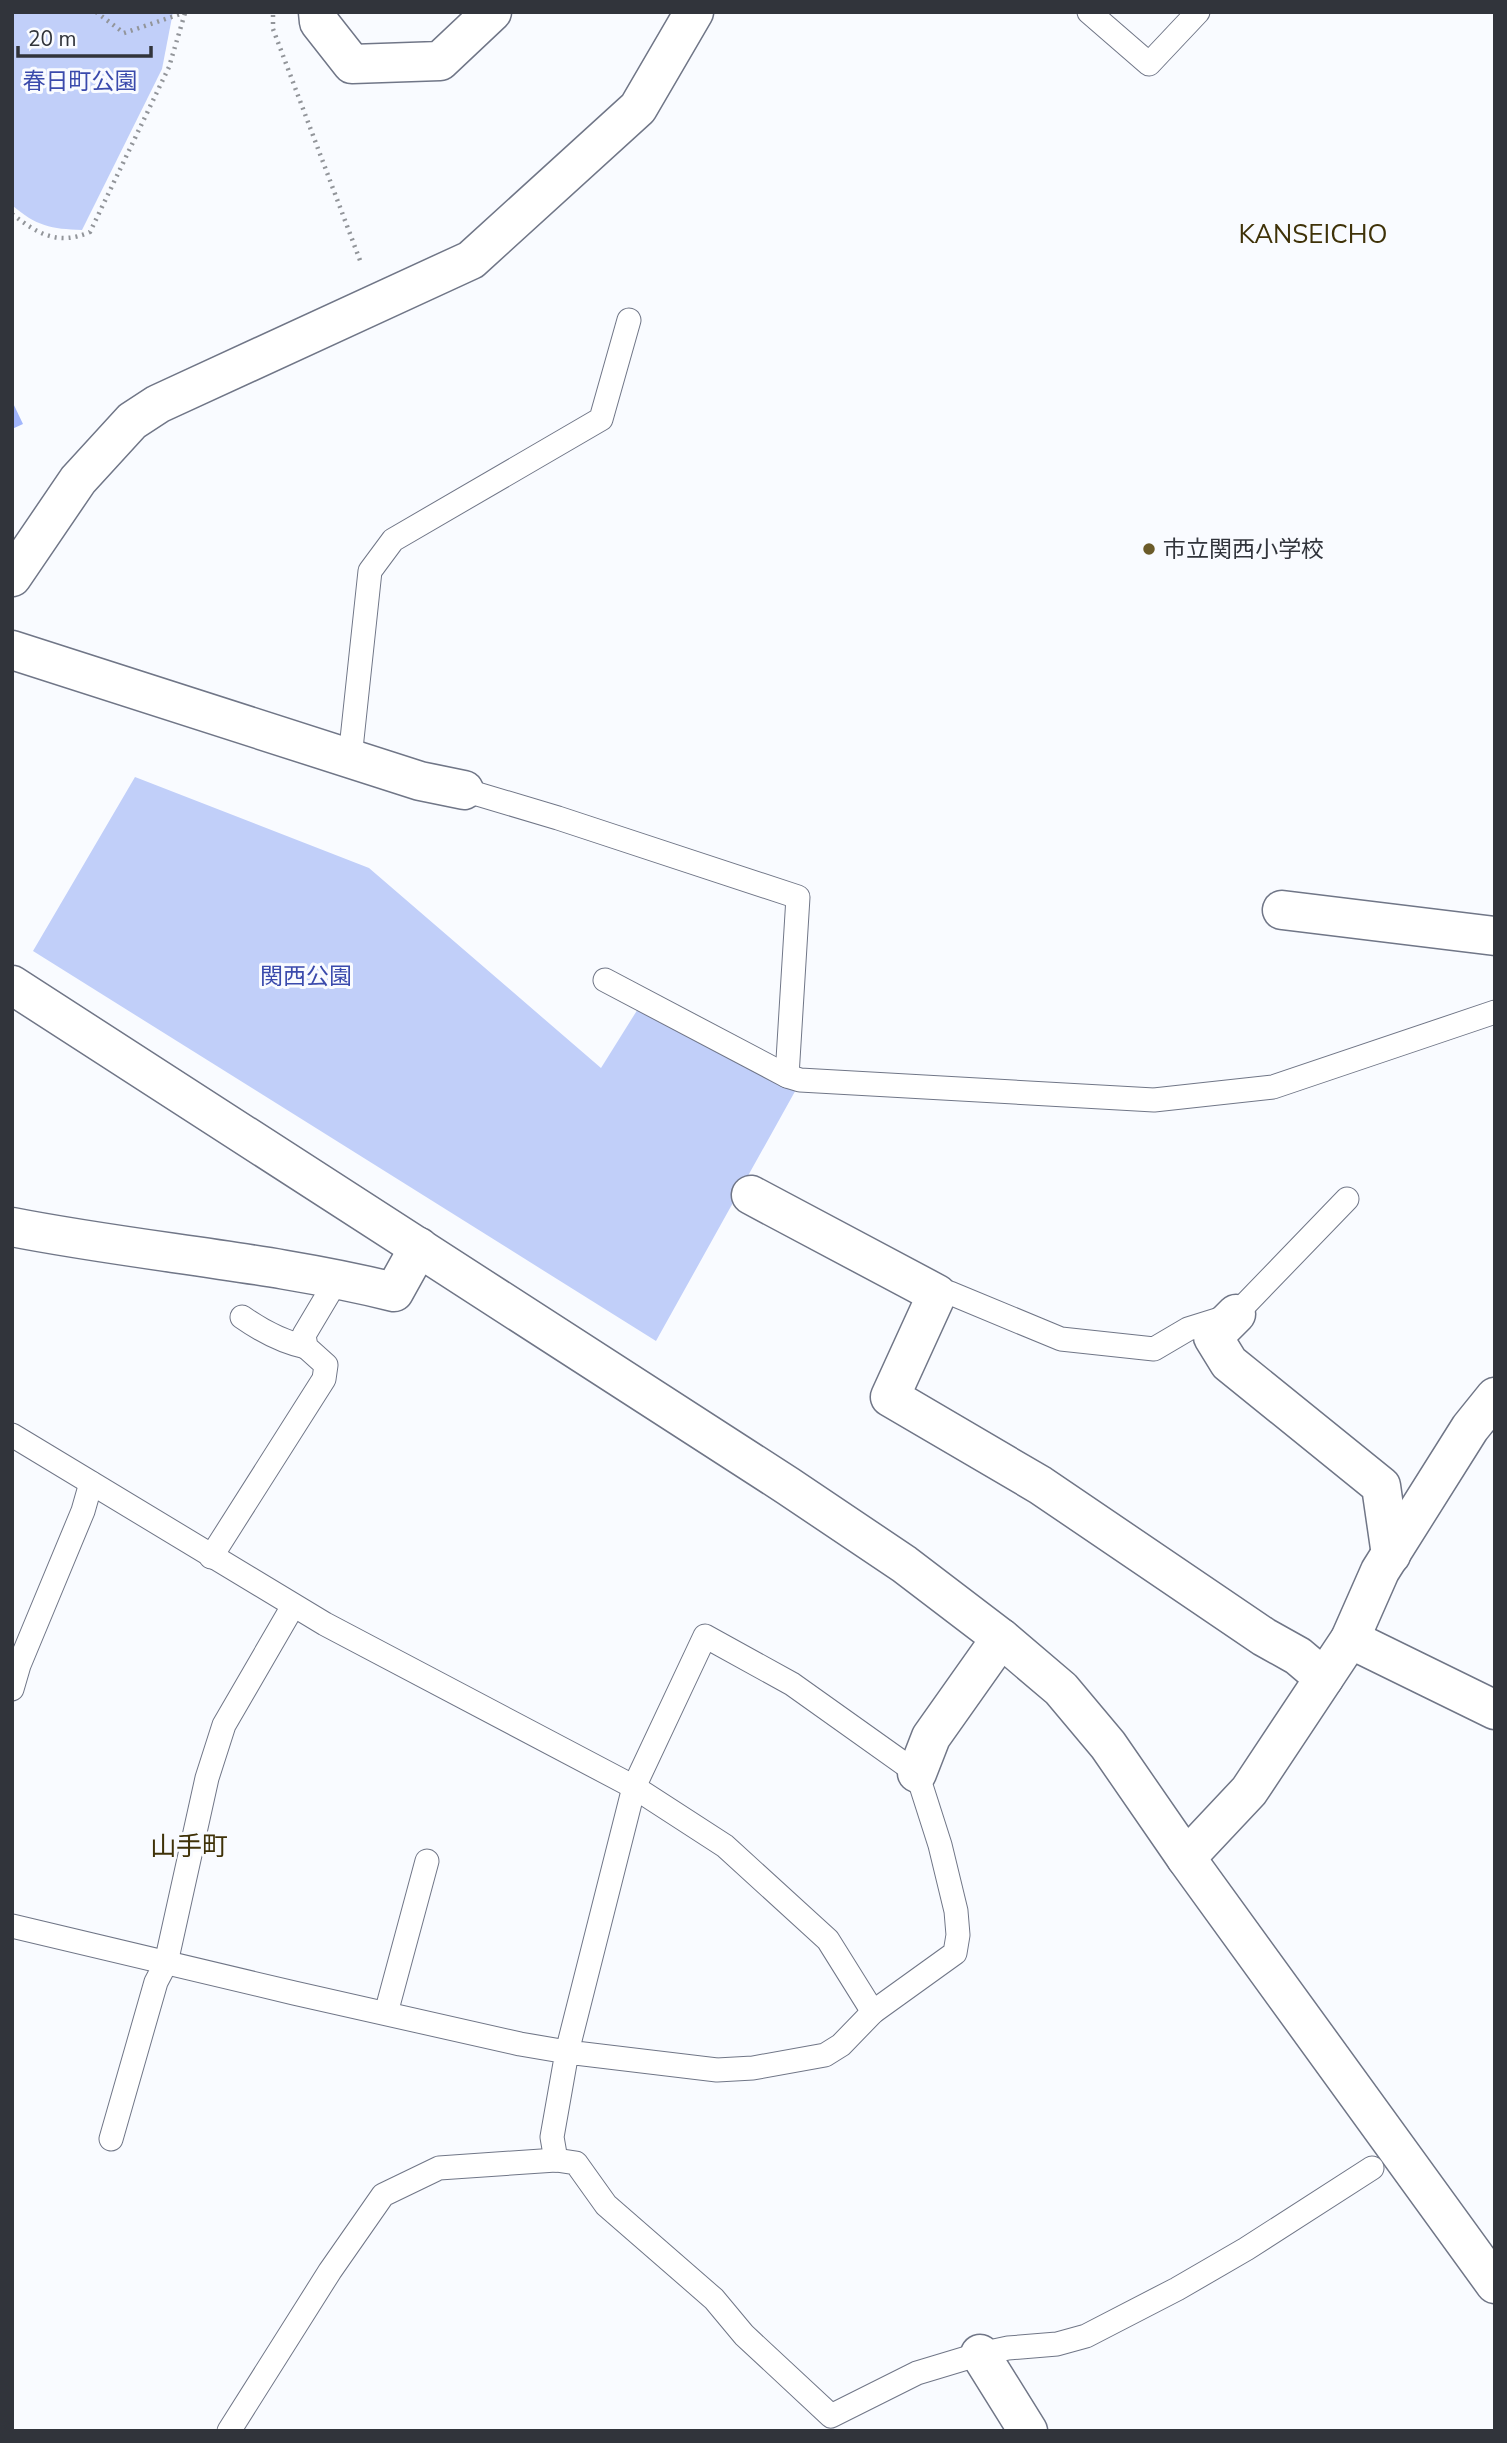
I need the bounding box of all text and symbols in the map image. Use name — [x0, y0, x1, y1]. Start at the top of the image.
scale bar — [18, 14, 150, 58]
text: 20 m — [28, 25, 77, 53]
park label: 春日町公園 — [23, 66, 138, 97]
district label: KANSEICHO — [1239, 217, 1387, 252]
place label: 市立関西小学校 — [1163, 534, 1324, 565]
marker: 市立関西小学校 — [1141, 541, 1157, 557]
park label: 関西公園 — [260, 961, 352, 992]
district label: 山手町 — [150, 1829, 228, 1864]

